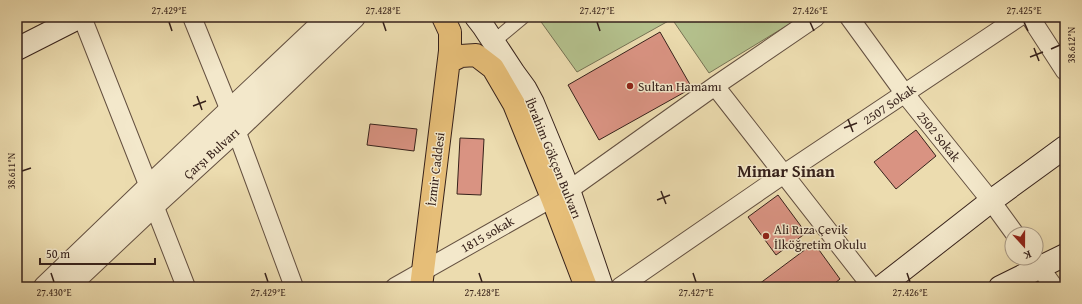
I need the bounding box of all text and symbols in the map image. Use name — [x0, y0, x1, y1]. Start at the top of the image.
text: 27.429°E — [151, 3, 187, 18]
text: 27.428°E — [365, 3, 401, 18]
text: 27.427°E — [579, 3, 615, 18]
text: 27.426°E — [792, 3, 828, 18]
text: 27.425°E — [1006, 3, 1042, 18]
text: 38.612°N — [1064, 26, 1079, 63]
place label: Sultan Hamamı — [638, 77, 722, 96]
street label: 2507 Sokak — [859, 79, 920, 129]
marker: Sultan Hamamı — [625, 81, 635, 91]
street label: İbrahim Gökçen Bulvarı — [521, 95, 587, 222]
street label: 2502 Sokak — [912, 107, 965, 166]
street label: Çarşı Bulvarı — [179, 123, 244, 184]
street label: İzmir Caddesi — [422, 131, 449, 207]
text: 38.611°N — [4, 152, 19, 189]
district label: Mimar Sinan — [737, 158, 835, 183]
street label: 1815 sokak — [457, 211, 518, 257]
place label: Ali Rıza Çevik İlköğretim Okulu — [774, 220, 867, 254]
north arrow — [1004, 226, 1044, 266]
marker: Ali Rıza Çevik İlköğretim Okulu — [761, 231, 771, 241]
scale bar — [40, 240, 155, 266]
text: 50 m — [46, 245, 70, 262]
text: K — [1021, 247, 1034, 264]
text: 27.430°E — [36, 285, 72, 300]
text: 27.429°E — [250, 285, 286, 300]
text: 27.428°E — [464, 285, 500, 300]
text: 27.427°E — [678, 285, 714, 300]
text: 27.426°E — [892, 285, 928, 300]

